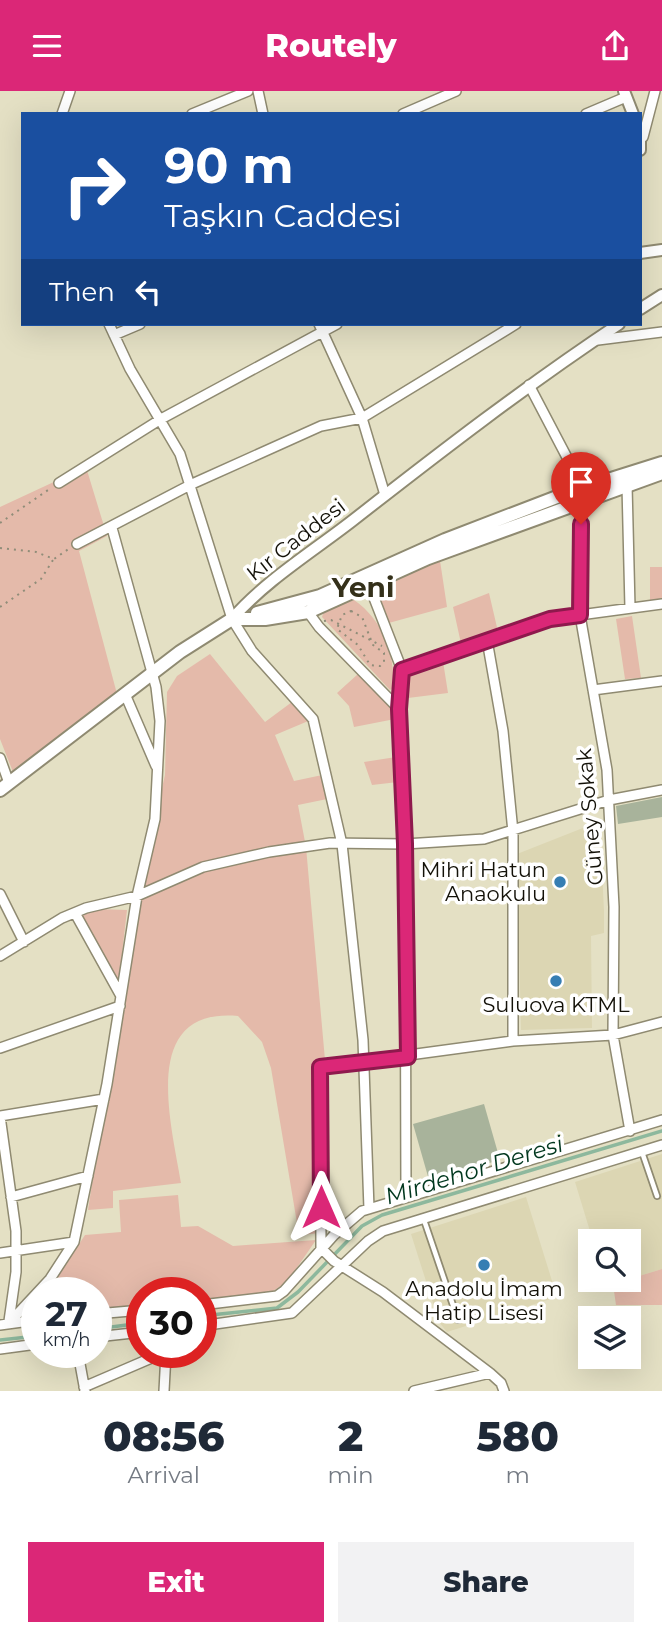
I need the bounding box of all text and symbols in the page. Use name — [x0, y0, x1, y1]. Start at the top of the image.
text: Routely — [265, 26, 397, 65]
icon: menu — [28, 27, 66, 65]
icon: share — [596, 27, 634, 65]
text: 90 m — [164, 136, 294, 195]
icon: right — [49, 140, 140, 231]
text: Taşkın Caddesi — [164, 196, 402, 235]
icon: left — [129, 273, 167, 311]
text: Then — [49, 276, 115, 308]
pin — [551, 452, 611, 524]
icon: arrive — [562, 463, 600, 501]
street label: Kır Caddesi — [241, 493, 350, 586]
district label: Yeni — [331, 570, 394, 604]
street label: Güney Sokak — [571, 747, 608, 887]
place label: Mihri Hatun Anaokulu — [420, 857, 546, 906]
marker: Mihri Hatun Anaokulu — [552, 874, 568, 890]
marker: Suluova KTML — [548, 973, 564, 989]
place label: Suluova KTML — [482, 992, 630, 1017]
water label: Mirdehor Deresi — [381, 1129, 567, 1210]
position arrow — [284, 1170, 358, 1244]
map controls — [578, 1229, 641, 1369]
button: search — [578, 1229, 641, 1292]
marker: Anadolu İmam Hatip Lisesi — [476, 1257, 492, 1273]
place label: Anadolu İmam Hatip Lisesi — [405, 1276, 563, 1325]
speed limit sign: 30 — [126, 1277, 217, 1368]
text: 27 — [45, 1292, 88, 1335]
button: layers — [578, 1306, 641, 1369]
text: km/h — [42, 1329, 91, 1351]
text: 08:56 — [103, 1410, 225, 1462]
text: 2 — [338, 1410, 363, 1462]
text: 580 — [477, 1410, 559, 1462]
text: Arrival — [127, 1461, 200, 1489]
text: min — [327, 1461, 374, 1489]
text: m — [506, 1461, 530, 1489]
button: Exit — [28, 1542, 324, 1622]
button: Share — [338, 1542, 634, 1622]

